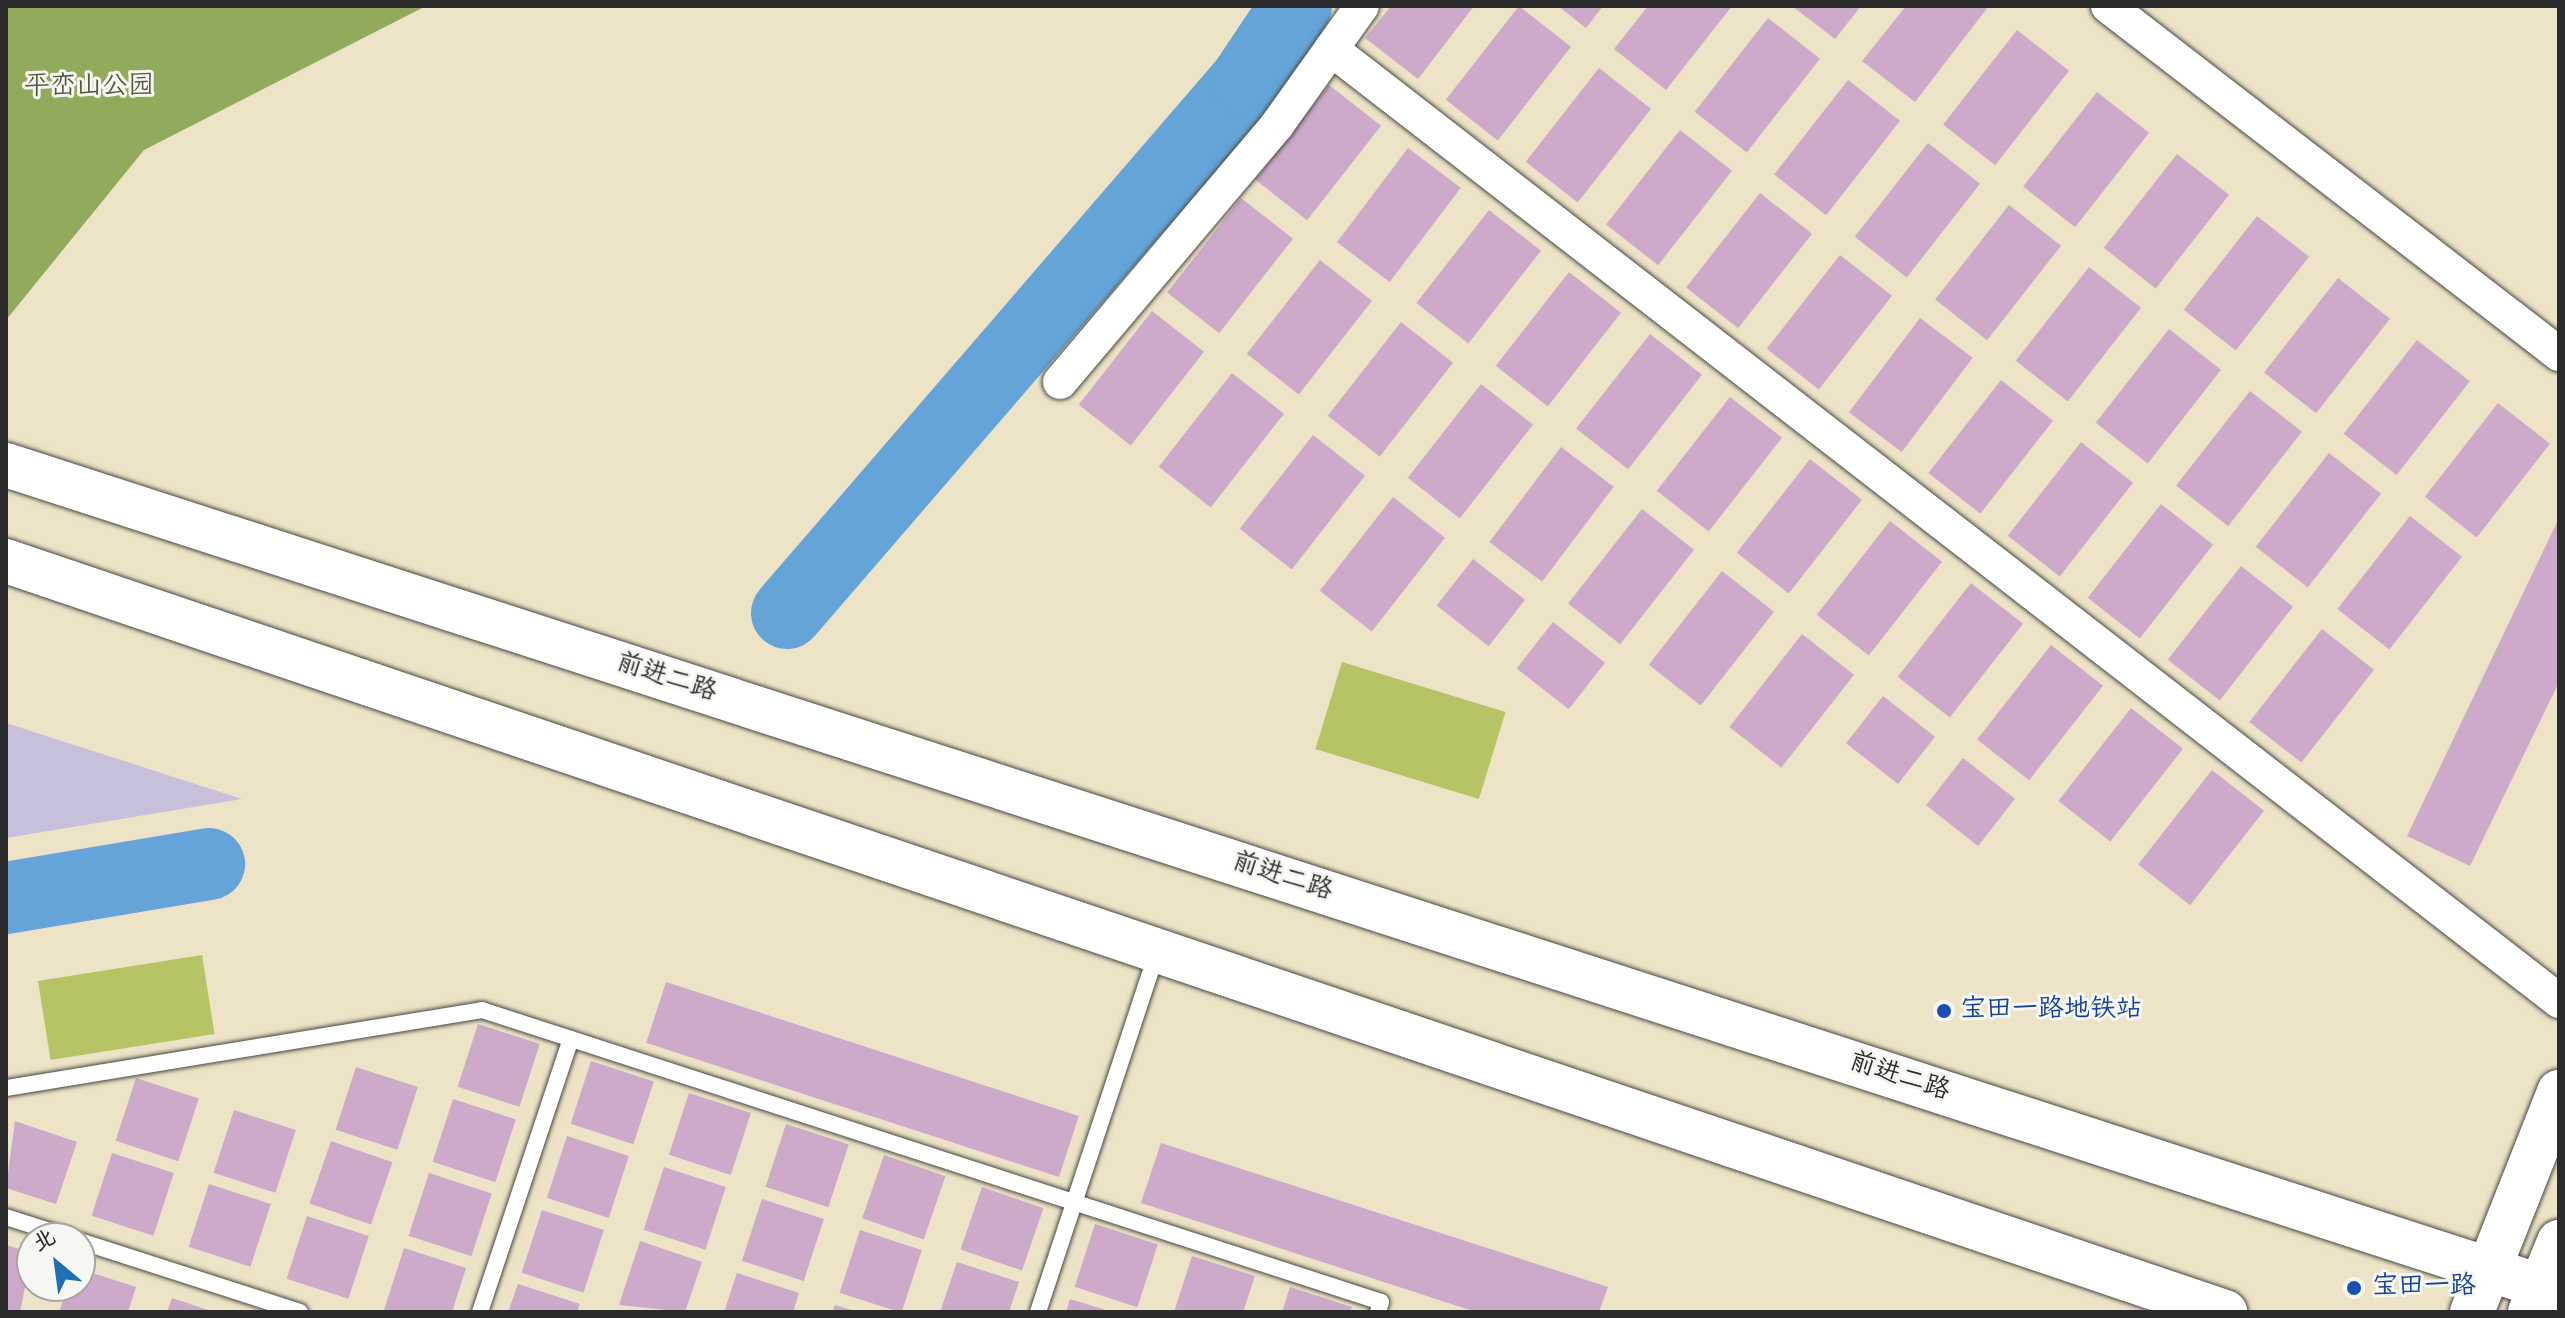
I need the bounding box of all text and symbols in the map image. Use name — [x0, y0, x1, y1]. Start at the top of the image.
park label: 平峦山公园 — [24, 72, 154, 104]
street label: 前进二路 — [612, 648, 720, 710]
street label: 前进二路 — [1228, 847, 1336, 909]
place label: 宝田一路地铁站 — [1960, 995, 2142, 1027]
marker: 宝田一路地铁站 — [1935, 1002, 1953, 1020]
street label: 前进二路 — [1845, 1047, 1953, 1109]
north arrow — [16, 1222, 96, 1302]
text: 北 — [28, 1223, 62, 1261]
place label: 宝田一路 — [2372, 1272, 2476, 1304]
marker: 宝田一路 — [2343, 1277, 2365, 1299]

